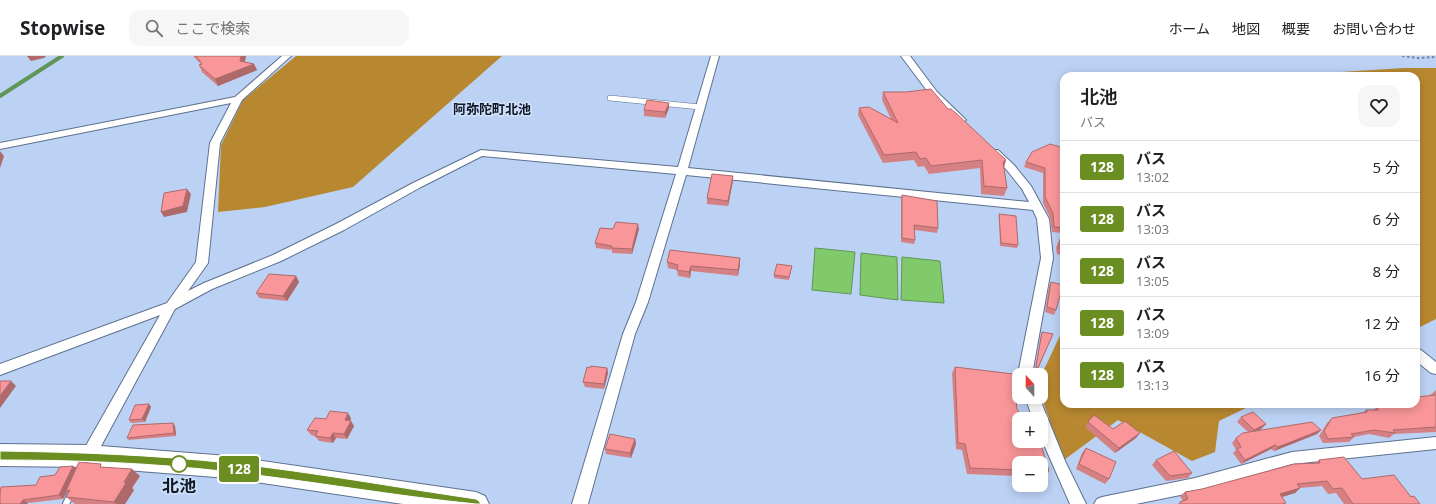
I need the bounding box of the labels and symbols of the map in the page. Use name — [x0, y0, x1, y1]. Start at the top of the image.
district label: 阿弥陀町北池 — [453, 100, 531, 118]
north arrow — [1012, 368, 1048, 404]
marker: 北池 — [170, 455, 188, 473]
line badge: 128 — [216, 456, 262, 482]
place label: 北池 — [162, 474, 196, 497]

